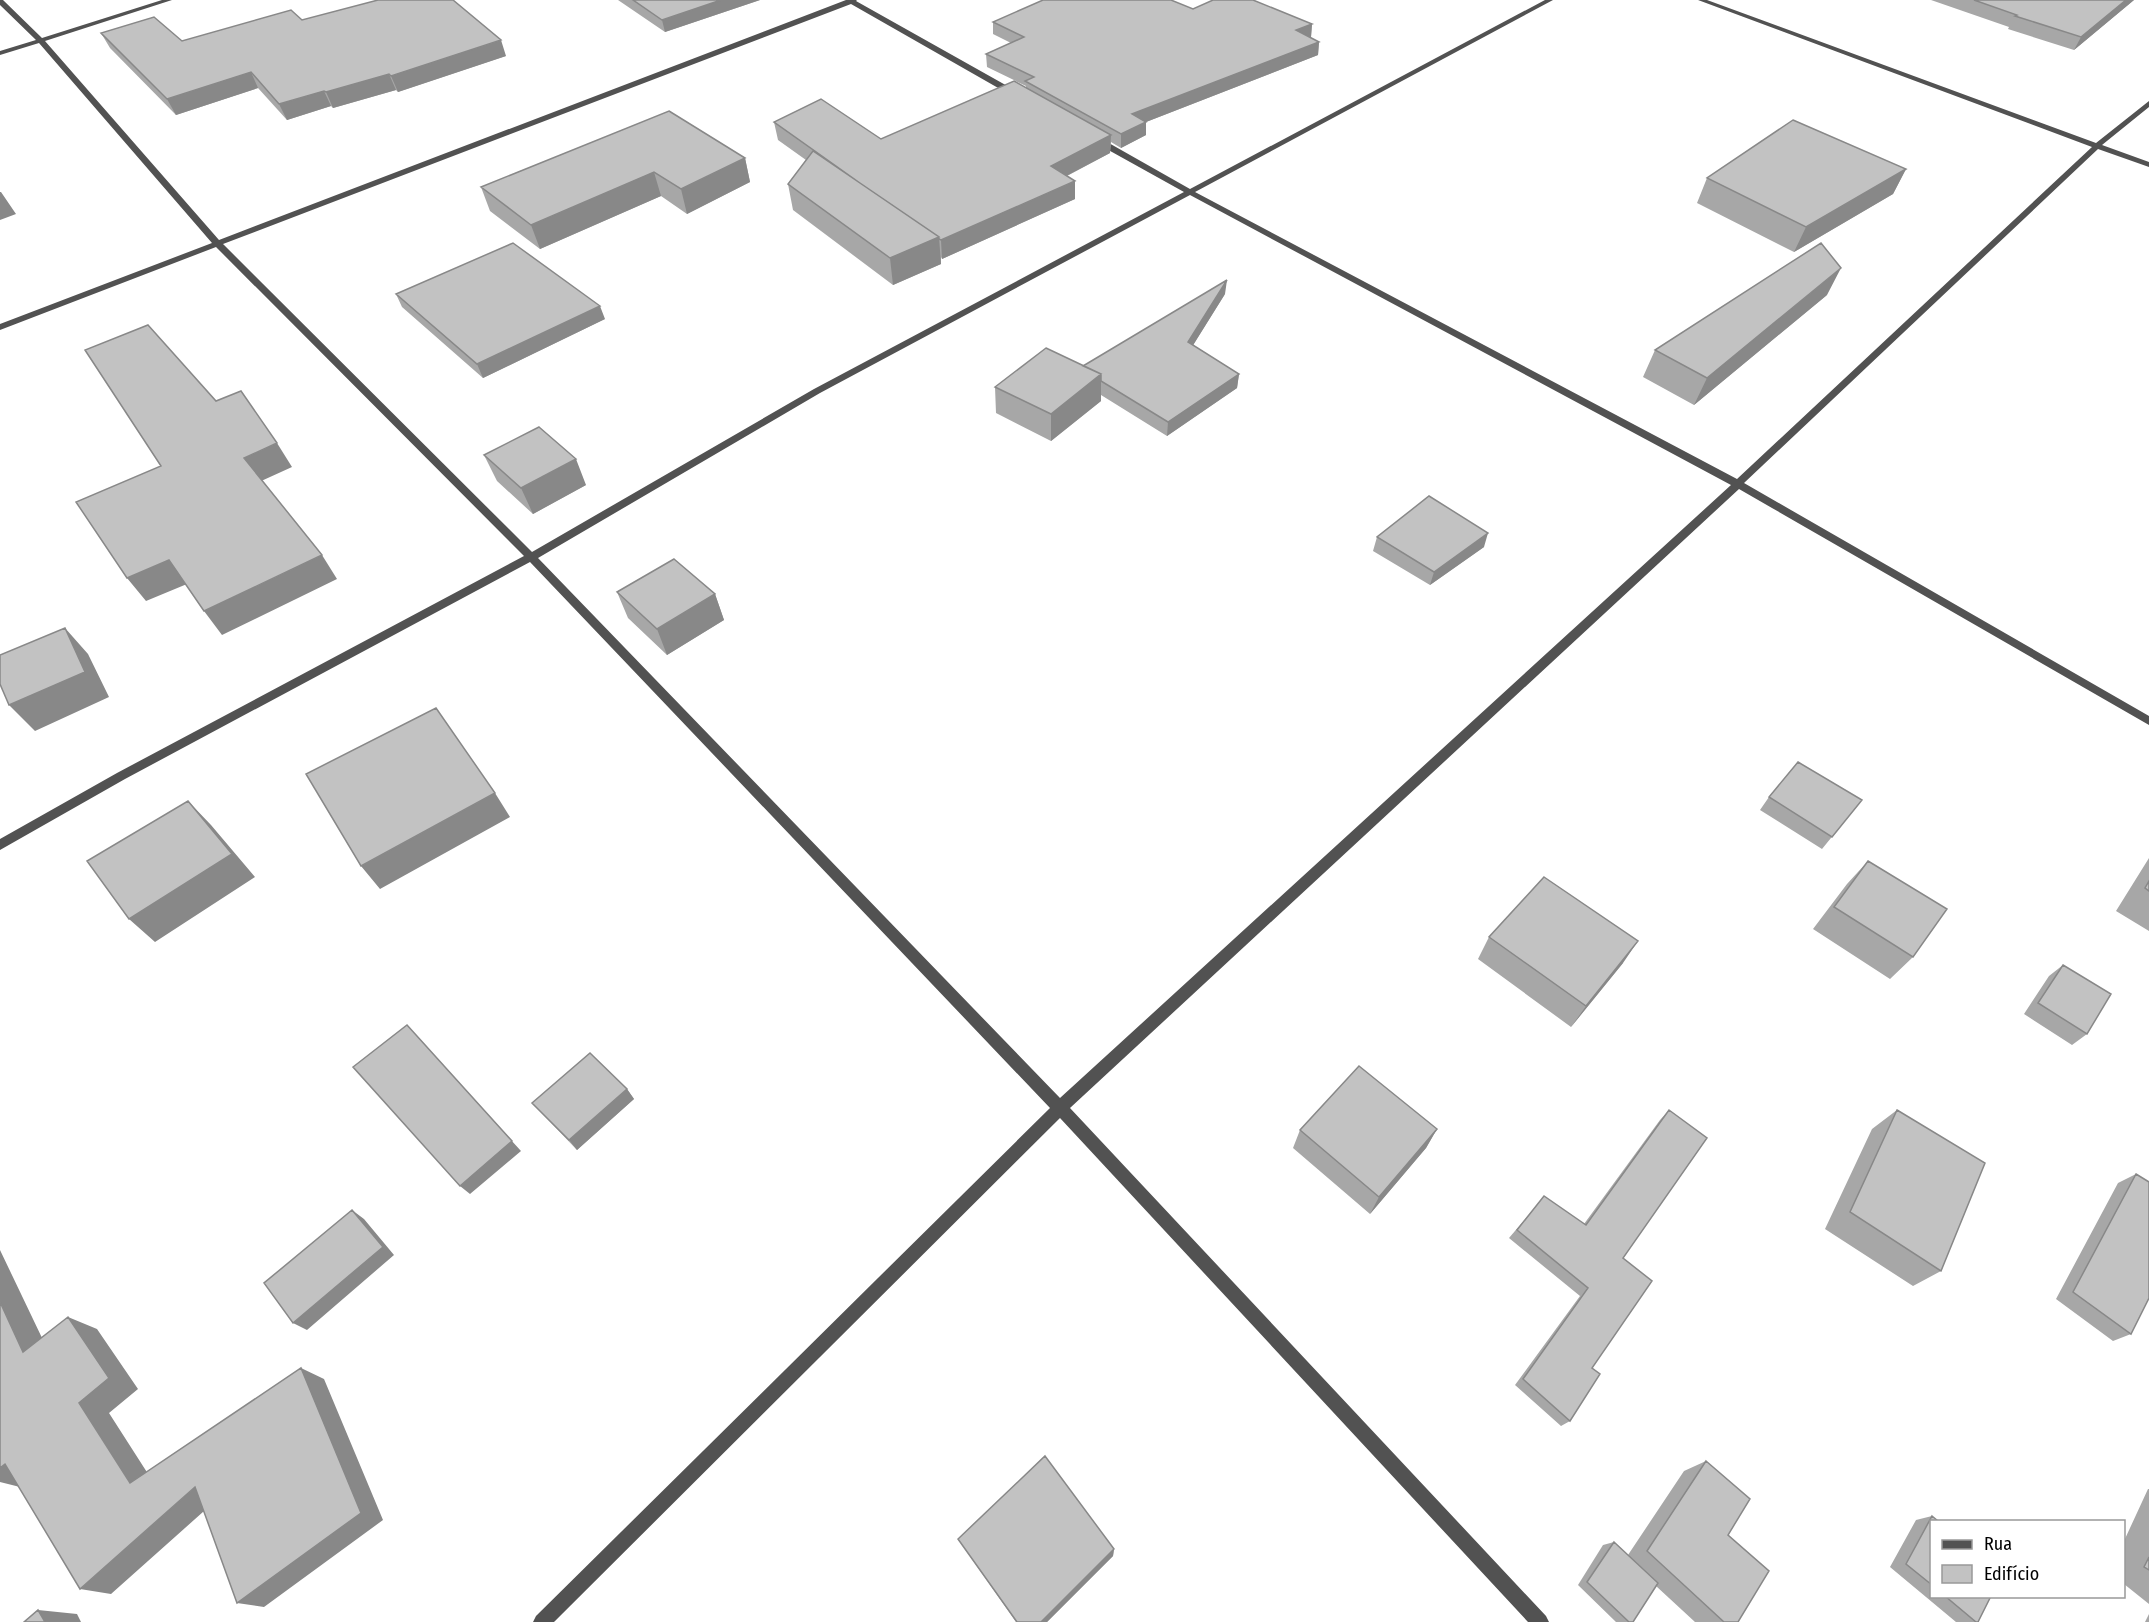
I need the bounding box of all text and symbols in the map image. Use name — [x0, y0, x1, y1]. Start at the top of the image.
legend — [1930, 1520, 2125, 1598]
text: Rua — [1984, 1533, 2012, 1555]
text: Edifício — [1984, 1563, 2039, 1585]

